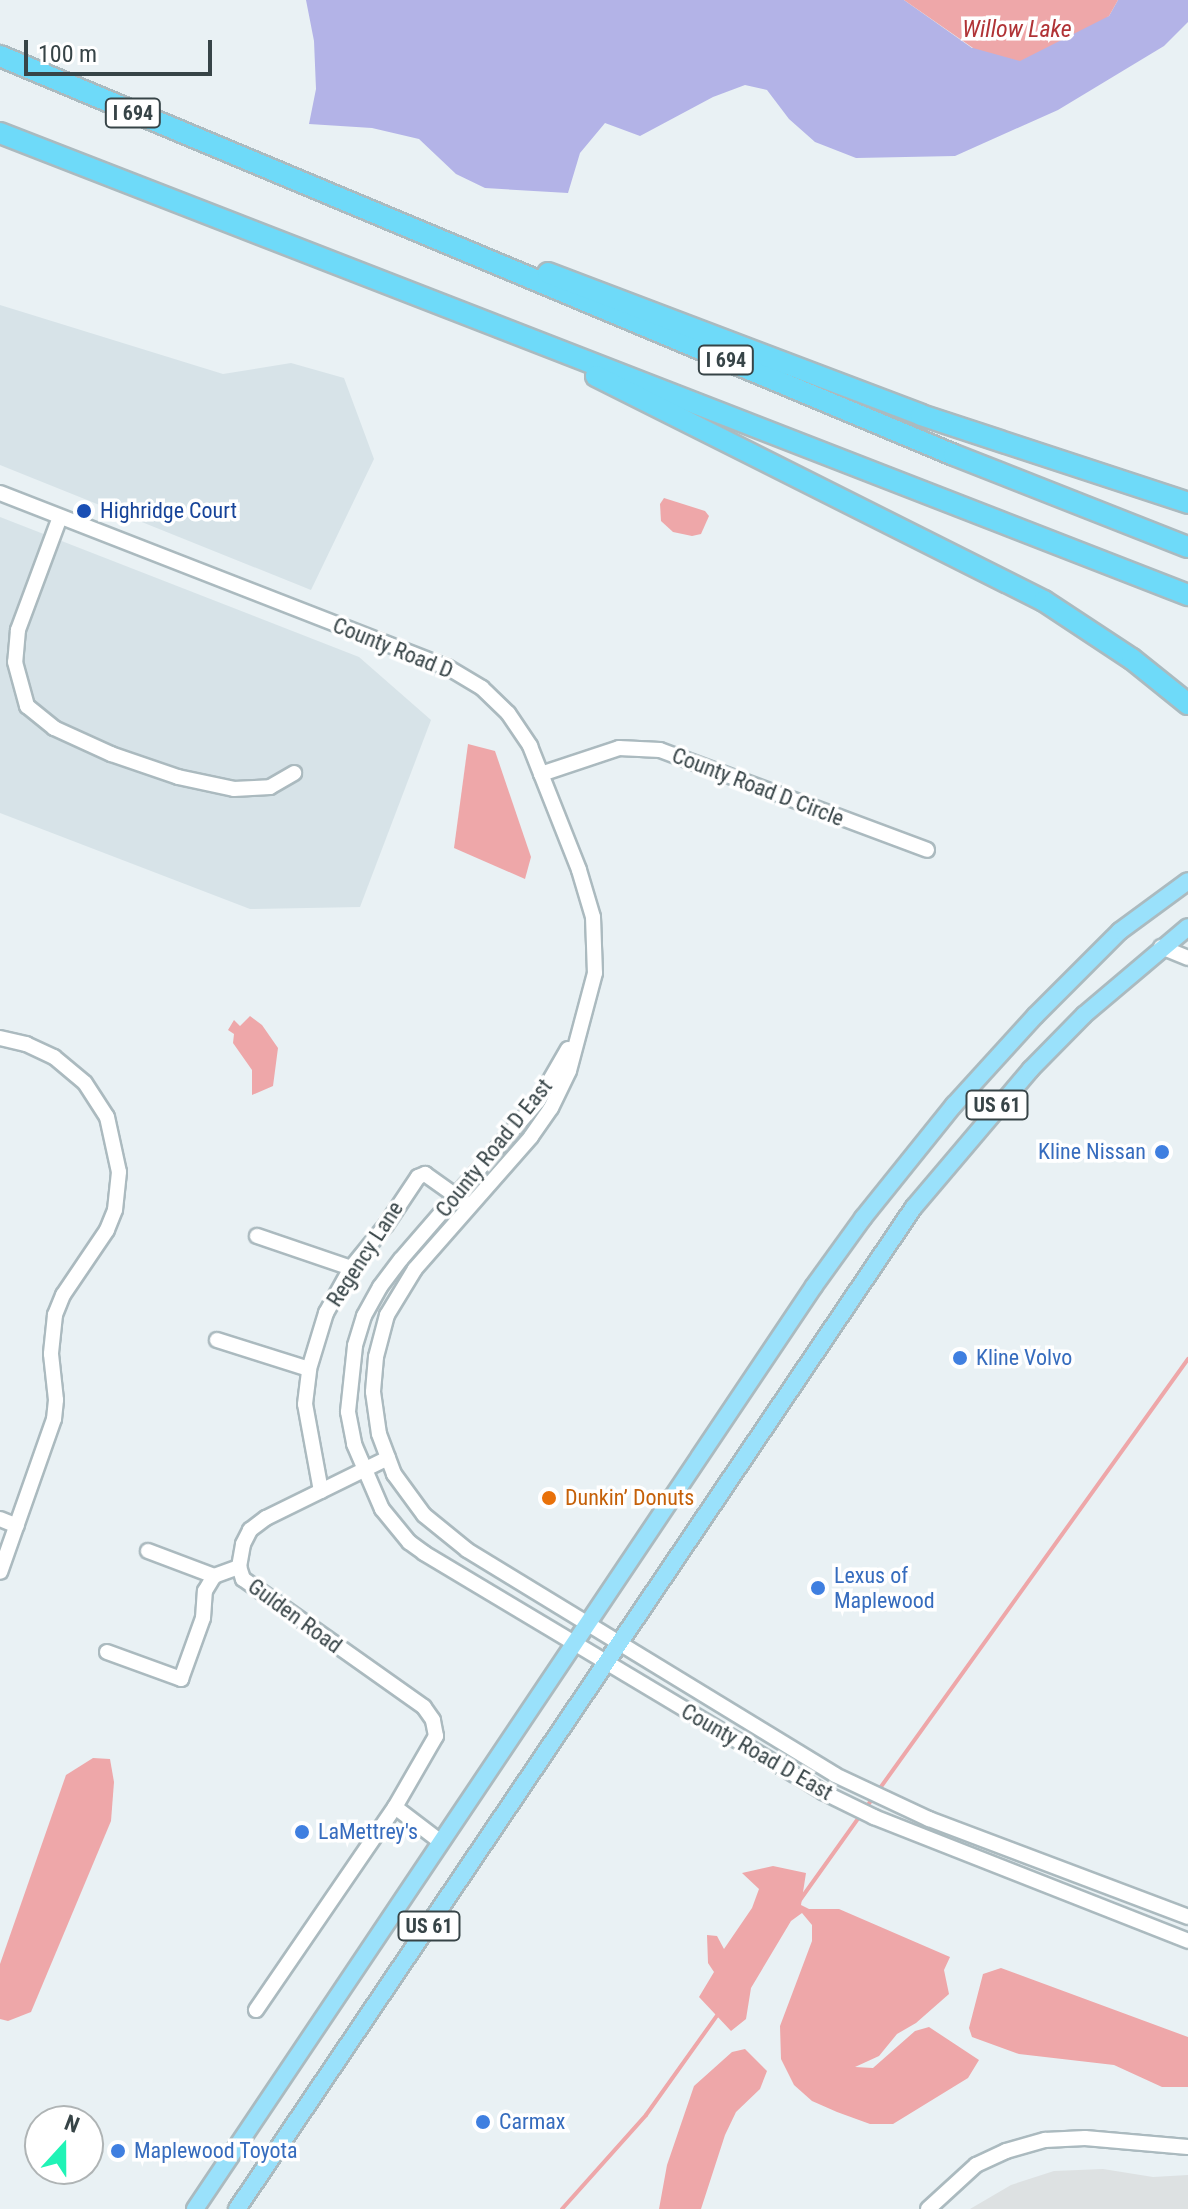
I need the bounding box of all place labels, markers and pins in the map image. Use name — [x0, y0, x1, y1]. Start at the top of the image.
place label: Highridge Court — [100, 498, 237, 524]
marker: Highridge Court — [75, 502, 93, 520]
place label: Kline Nissan — [1038, 1139, 1146, 1165]
marker: Kline Nissan — [1153, 1143, 1171, 1161]
place label: Kline Volvo — [976, 1345, 1072, 1371]
marker: Kline Volvo — [951, 1349, 969, 1367]
place label: Dunkin’ Donuts — [565, 1485, 694, 1511]
marker: Dunkin’ Donuts — [540, 1489, 558, 1507]
place label: Lexus of Maplewood — [834, 1562, 935, 1614]
marker: Lexus of Maplewood — [809, 1579, 827, 1597]
place label: LaMettrey's — [318, 1819, 418, 1845]
marker: LaMettrey's — [293, 1823, 311, 1841]
place label: Carmax — [499, 2109, 565, 2135]
marker: Carmax — [474, 2113, 492, 2131]
place label: Maplewood Toyota — [134, 2138, 298, 2164]
marker: Maplewood Toyota — [109, 2142, 127, 2160]

